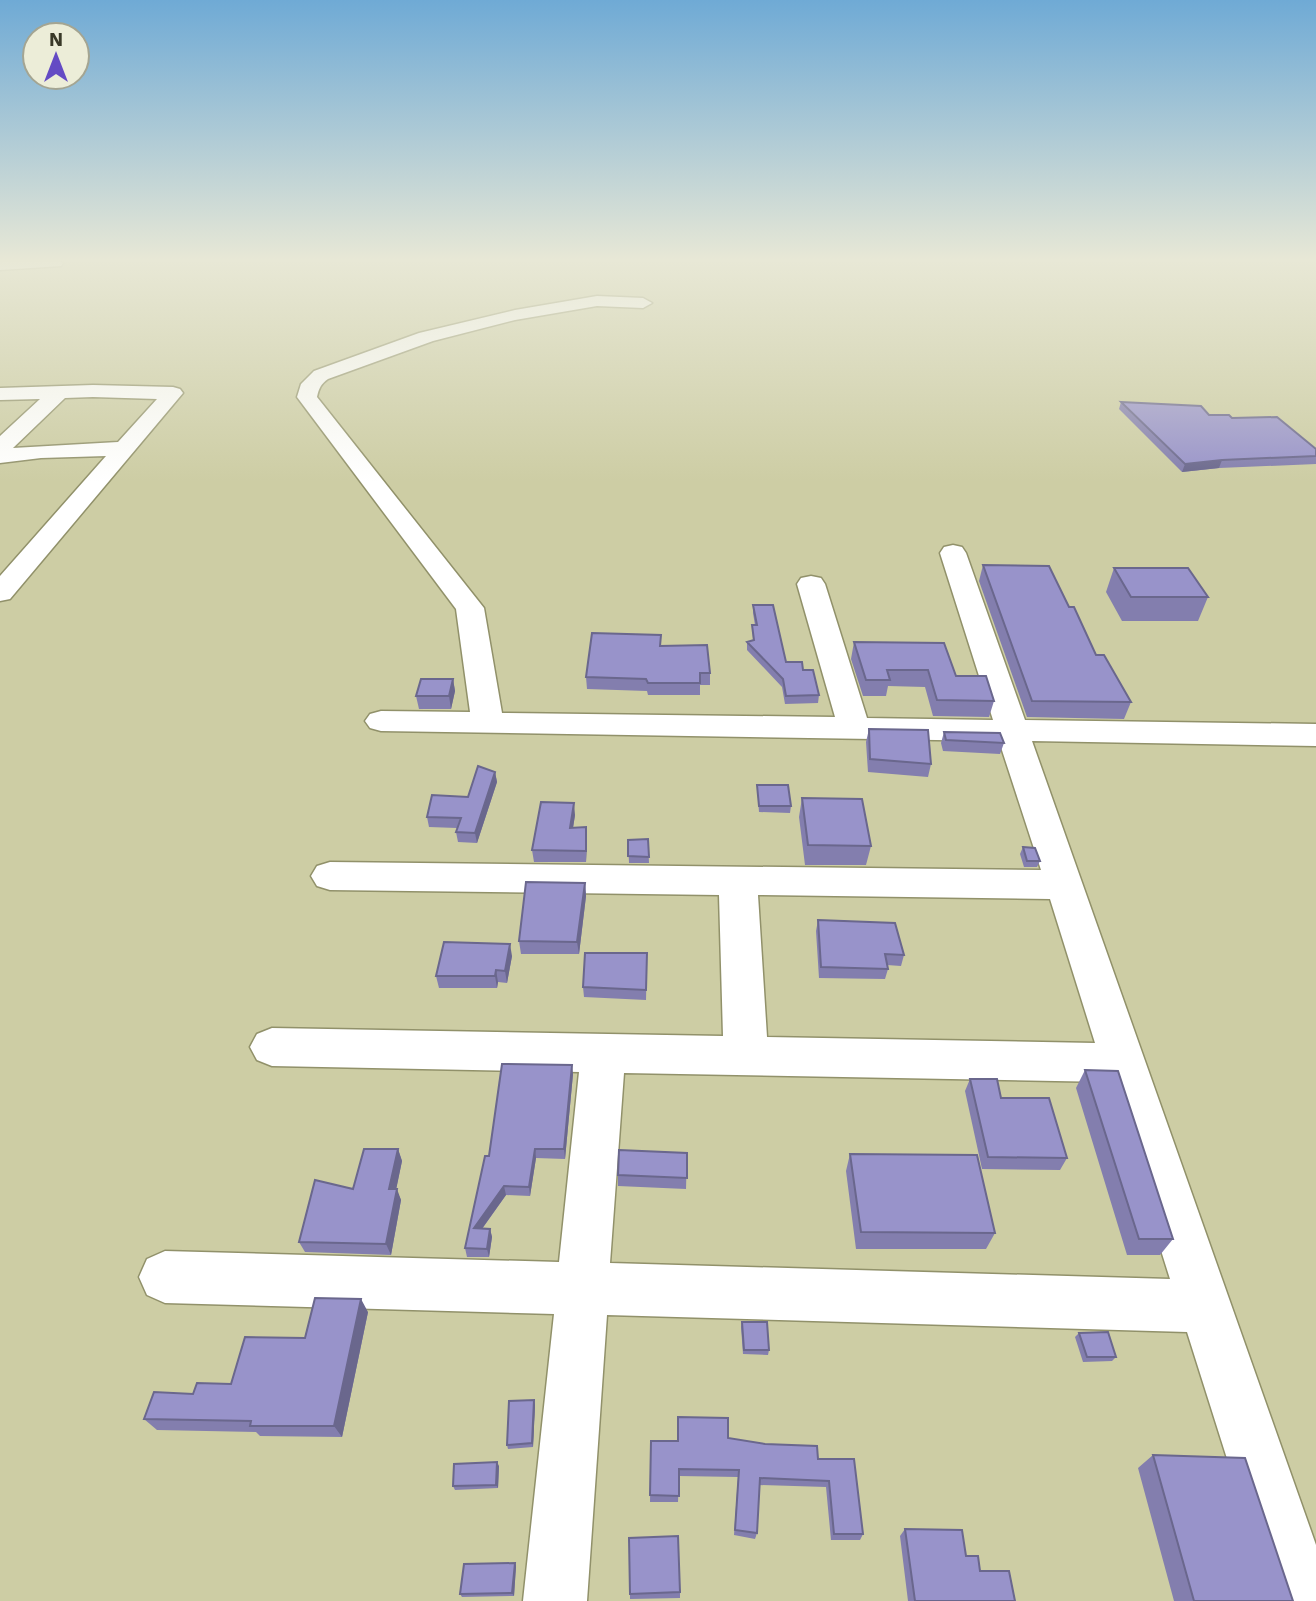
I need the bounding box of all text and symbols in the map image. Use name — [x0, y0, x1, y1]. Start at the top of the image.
north arrow — [21, 21, 91, 91]
text: N — [49, 28, 63, 51]

